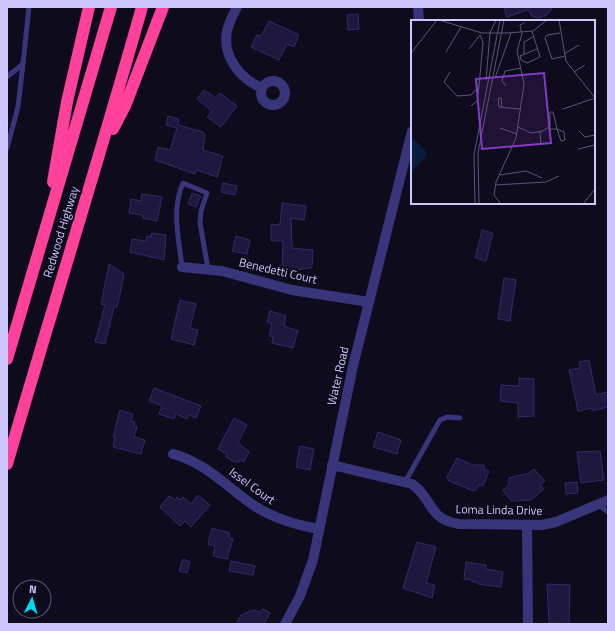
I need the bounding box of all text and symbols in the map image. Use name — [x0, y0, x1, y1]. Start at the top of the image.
inset map — [411, 20, 595, 204]
street label: Redwood Highway — [38, 184, 83, 280]
street label: Benedetti Court — [237, 252, 320, 289]
street label: Water Road — [322, 345, 353, 407]
street label: Issel Court — [225, 462, 280, 509]
street label: Loma Linda Drive — [455, 499, 543, 520]
north arrow — [12, 579, 52, 619]
text: N — [28, 581, 37, 597]

